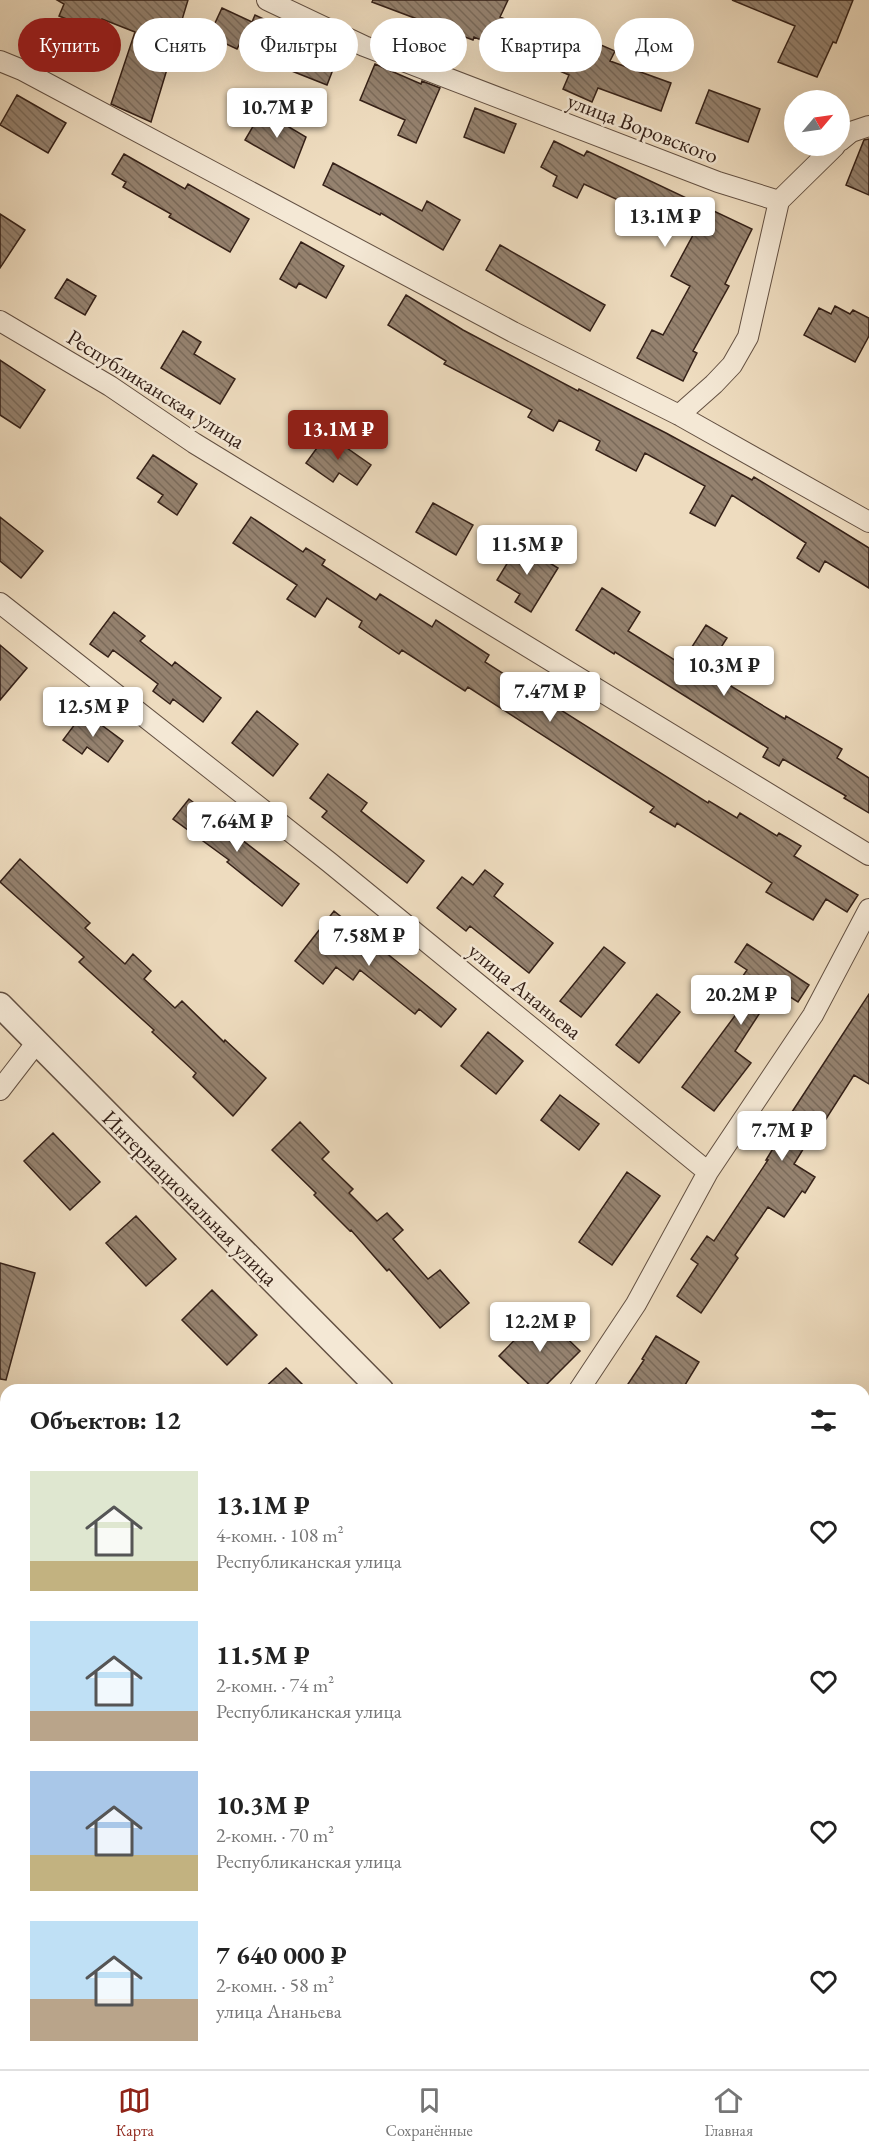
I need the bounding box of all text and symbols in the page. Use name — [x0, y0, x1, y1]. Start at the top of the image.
chip: Купить — [18, 18, 121, 72]
chip: Снять — [133, 18, 227, 72]
chip: Фильтры — [239, 18, 358, 72]
chip: Новое — [370, 18, 467, 72]
chip: Квартира — [479, 18, 602, 72]
chip: Дом — [614, 18, 694, 72]
street label: улица Воровского — [563, 86, 723, 170]
pin: 10.7M ₽ — [222, 88, 332, 139]
north arrow — [784, 90, 850, 156]
map controls — [784, 90, 850, 156]
text: 10.7M ₽ — [241, 94, 313, 120]
pin: 13.1M ₽ — [610, 197, 720, 248]
text: 13.1M ₽ — [629, 203, 701, 229]
street label: Республиканская улица — [62, 323, 251, 456]
pin: 13.1M ₽ — [283, 410, 393, 461]
text: 13.1M ₽ — [302, 416, 374, 442]
pin: 11.5M ₽ — [472, 525, 582, 576]
text: 11.5M ₽ — [491, 531, 563, 557]
pin: 10.3M ₽ — [669, 646, 779, 697]
text: 10.3M ₽ — [688, 652, 760, 678]
pin: 7.47M ₽ — [495, 672, 605, 723]
text: 7.47M ₽ — [514, 678, 586, 704]
pin: 12.5M ₽ — [38, 687, 148, 738]
text: 12.5M ₽ — [57, 693, 129, 719]
pin: 7.64M ₽ — [182, 802, 292, 853]
text: 7.64M ₽ — [201, 808, 273, 834]
pin: 7.58M ₽ — [314, 916, 424, 967]
text: 7.58M ₽ — [333, 922, 405, 948]
street label: улица Ананьева — [462, 936, 588, 1046]
pin: 20.2M ₽ — [686, 975, 796, 1026]
text: 20.2M ₽ — [705, 981, 777, 1007]
street label: Интернациональная улица — [96, 1104, 284, 1292]
pin: 7.7M ₽ — [733, 1111, 831, 1162]
text: 7.7M ₽ — [751, 1117, 813, 1143]
pin: 12.2M ₽ — [485, 1302, 595, 1353]
text: 12.2M ₽ — [504, 1308, 576, 1334]
text: Объектов: 12 — [30, 1403, 181, 1437]
icon: filters — [807, 1404, 840, 1437]
text: 13.1M ₽ — [216, 1488, 310, 1522]
icon: home — [78, 1495, 150, 1567]
icon: heart — [807, 1515, 840, 1548]
text: 4-комн. · 108 m² — [216, 1522, 344, 1548]
text: Республиканская улица — [216, 1548, 402, 1574]
text: 11.5M ₽ — [216, 1638, 310, 1672]
icon: home — [78, 1645, 150, 1717]
icon: heart — [807, 1665, 840, 1698]
text: 2-комн. · 74 m² — [216, 1672, 334, 1698]
text: Республиканская улица — [216, 1698, 402, 1724]
text: 10.3M ₽ — [216, 1788, 310, 1822]
icon: home — [78, 1795, 150, 1867]
icon: heart — [807, 1815, 840, 1848]
text: 2-комн. · 70 m² — [216, 1822, 334, 1848]
text: Республиканская улица — [216, 1848, 402, 1874]
text: 7 640 000 ₽ — [216, 1938, 347, 1972]
icon: home — [78, 1945, 150, 2017]
icon: heart — [807, 1965, 840, 1998]
text: 2-комн. · 58 m² — [216, 1972, 334, 1998]
text: улица Ананьева — [216, 1998, 342, 2024]
tab: Карта — [116, 2084, 154, 2141]
tab: Сохранённые — [386, 2084, 473, 2141]
tab: Главная — [704, 2084, 753, 2141]

